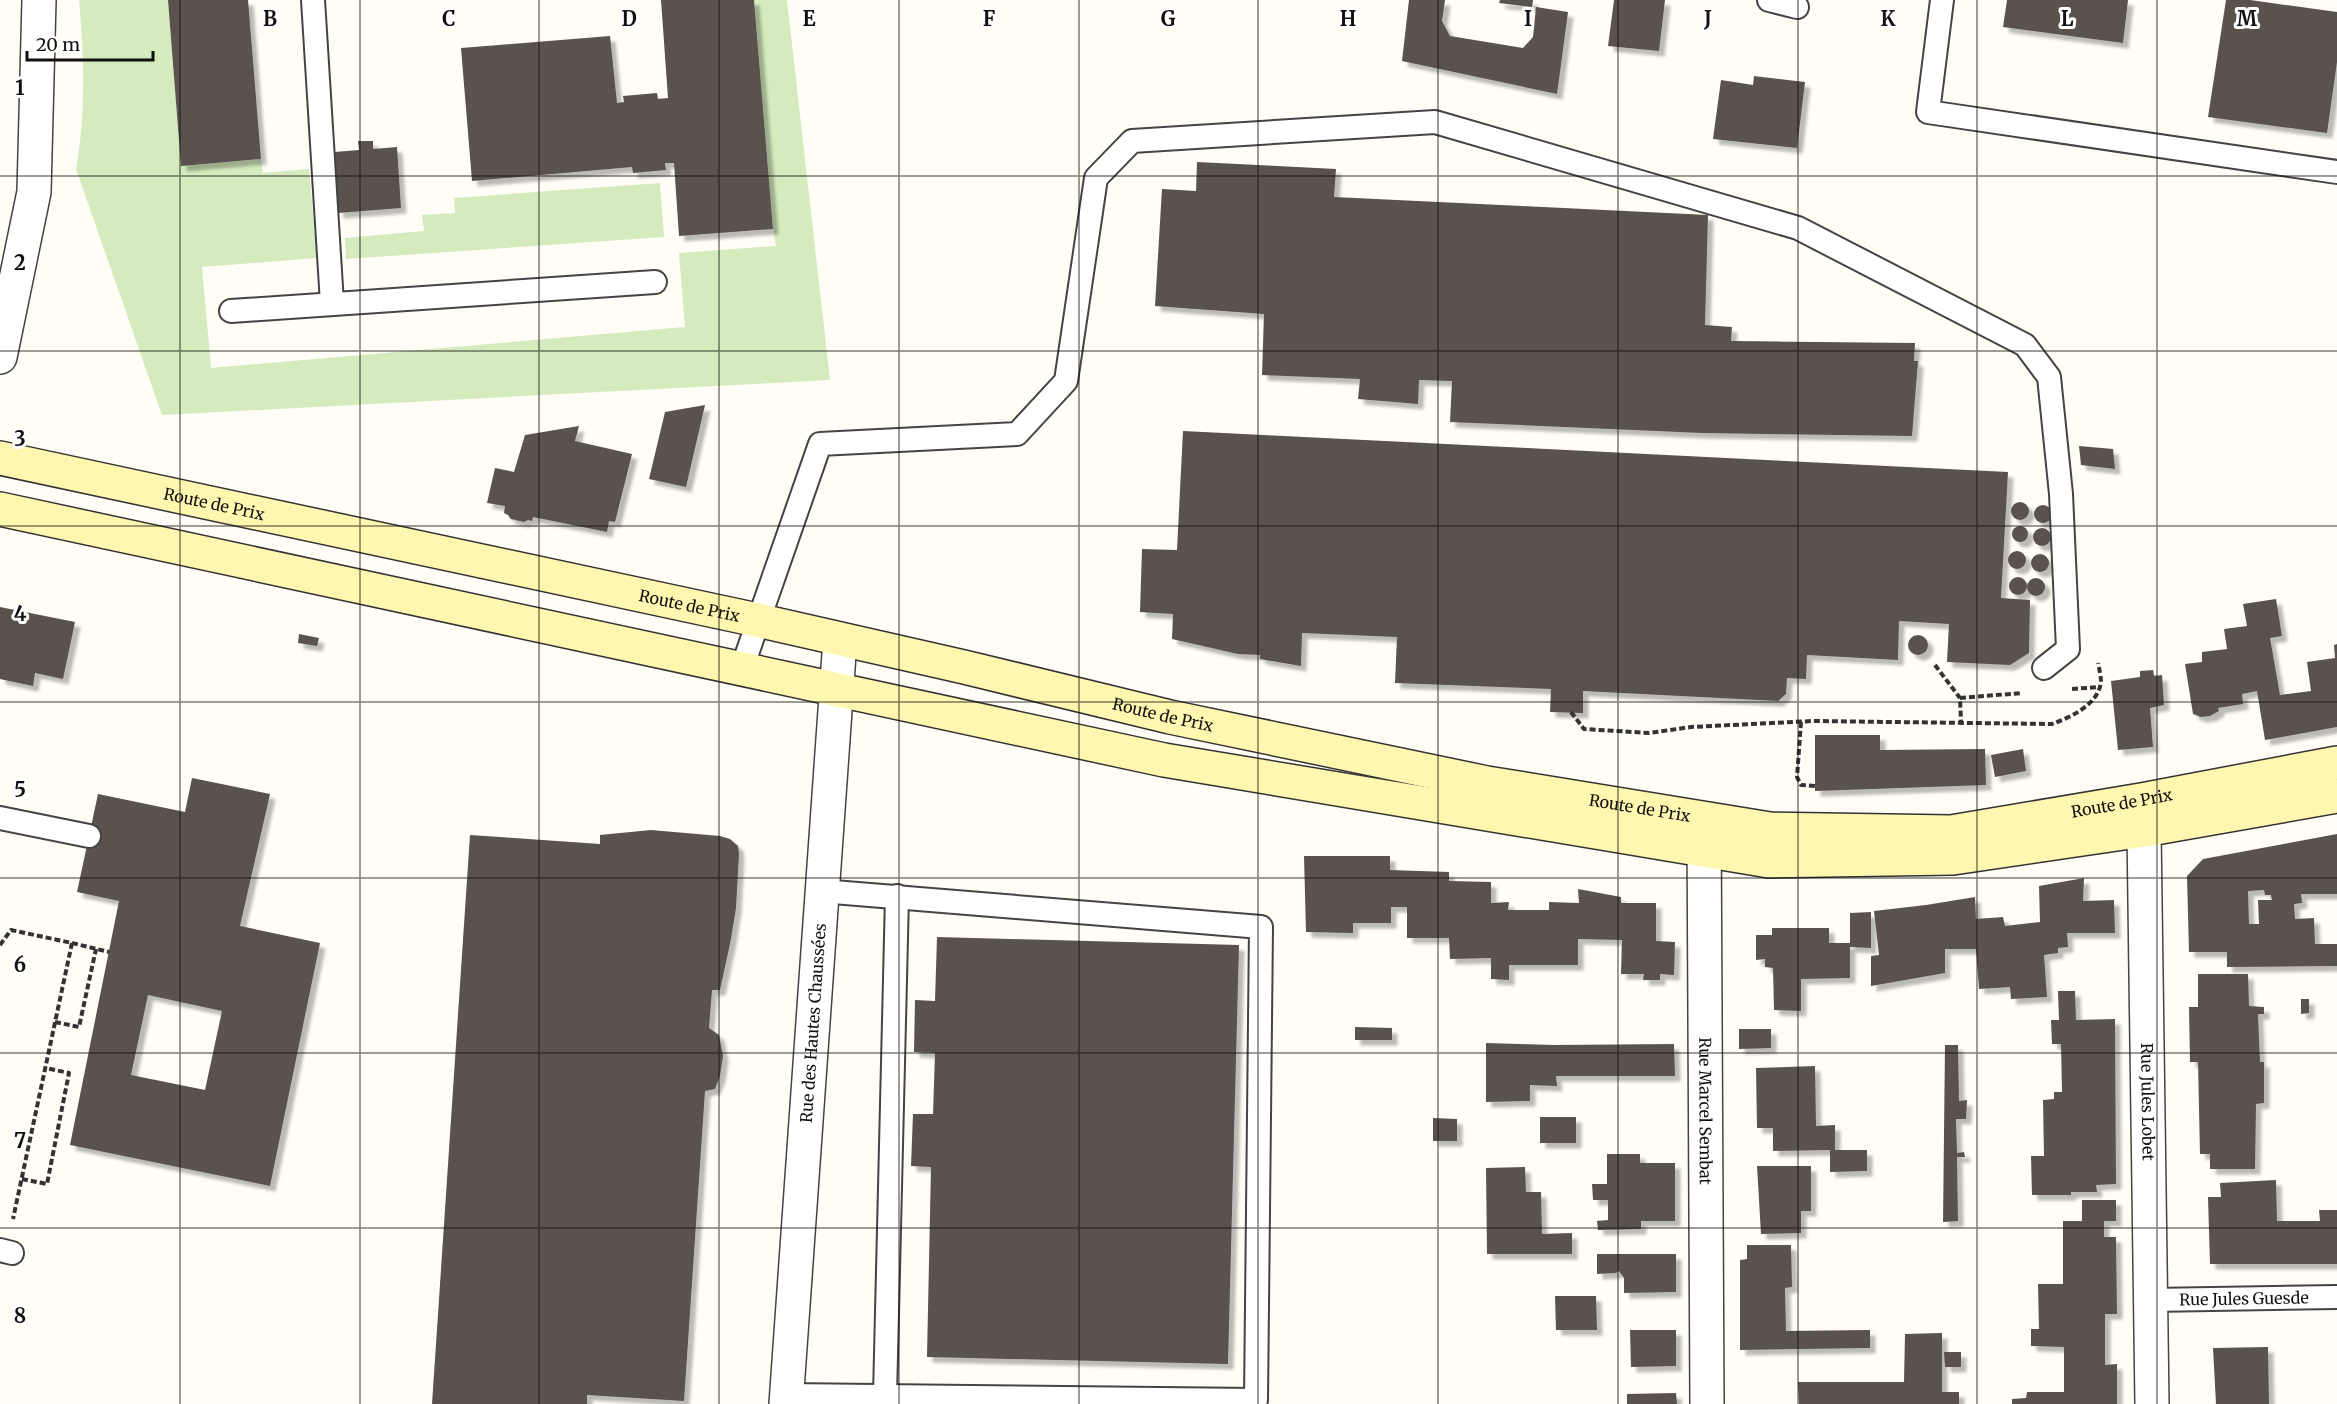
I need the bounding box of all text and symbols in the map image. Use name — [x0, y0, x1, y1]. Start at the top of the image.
text: B — [263, 6, 277, 31]
text: C — [442, 6, 456, 31]
text: D — [621, 6, 637, 31]
text: E — [802, 6, 816, 31]
text: F — [983, 6, 996, 31]
text: G — [1161, 6, 1176, 31]
text: H — [1340, 6, 1356, 31]
text: I — [1524, 6, 1532, 31]
text: J — [1703, 6, 1712, 31]
text: K — [1881, 6, 1896, 31]
text: L — [2061, 6, 2074, 31]
text: M — [2237, 6, 2258, 31]
scale bar — [27, 24, 153, 62]
text: 20 m — [36, 33, 80, 56]
text: 1 — [15, 75, 25, 100]
text: 2 — [14, 250, 26, 275]
text: 3 — [14, 426, 26, 451]
street label: Route de Prix — [162, 483, 267, 524]
street label: Route de Prix — [637, 585, 742, 626]
text: 4 — [14, 601, 27, 626]
street label: Route de Prix — [1111, 693, 1215, 736]
text: 5 — [14, 777, 26, 802]
street label: Route de Prix — [2069, 784, 2174, 822]
street label: Route de Prix — [1588, 790, 1692, 826]
street label: Rue des Hautes Chaussées — [796, 922, 830, 1124]
text: 6 — [14, 952, 26, 977]
street label: Rue Marcel Sembat — [1695, 1037, 1716, 1186]
street label: Rue Jules Lobet — [2137, 1043, 2159, 1162]
text: 7 — [14, 1128, 26, 1153]
street label: Rue Jules Guesde — [2179, 1287, 2309, 1310]
text: 8 — [14, 1303, 26, 1328]

